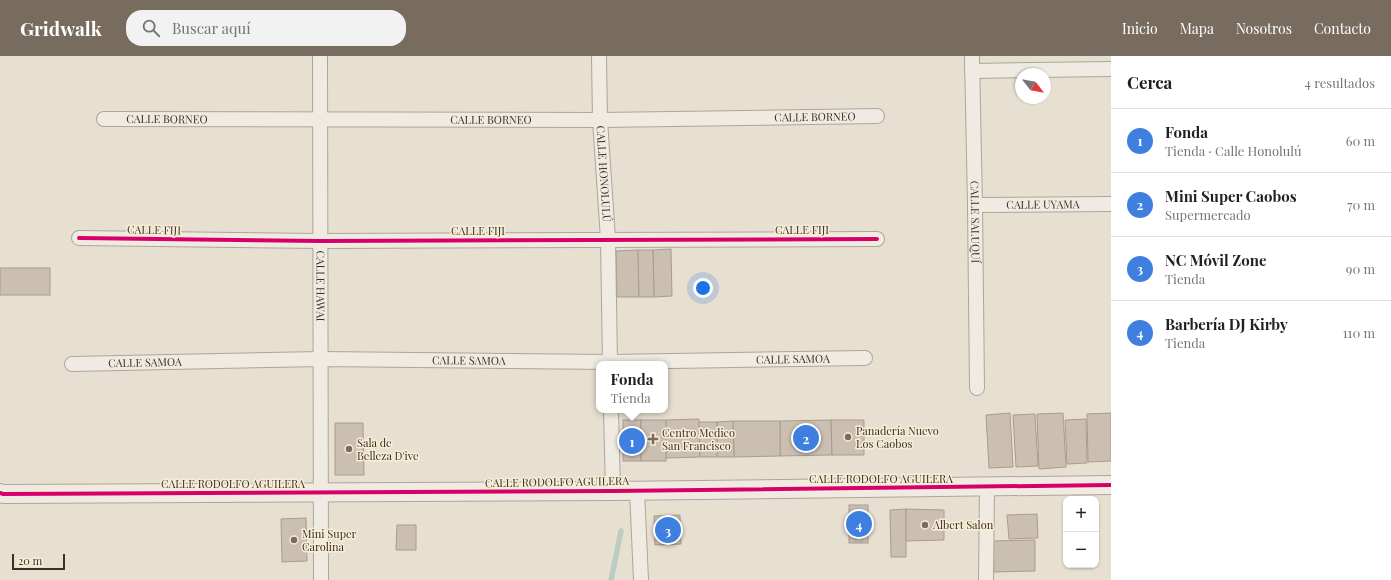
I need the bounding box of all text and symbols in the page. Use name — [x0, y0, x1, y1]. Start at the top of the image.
search box — [126, 10, 406, 46]
text: Gridwalk — [20, 15, 102, 41]
icon: search — [140, 17, 162, 39]
text: Buscar aquí — [172, 18, 251, 38]
text: Inicio — [1122, 19, 1158, 38]
text: Mapa — [1180, 19, 1214, 38]
text: Nosotros — [1236, 19, 1292, 38]
text: Contacto — [1314, 19, 1371, 38]
north arrow — [1015, 68, 1051, 104]
text: Cerca — [1127, 71, 1172, 93]
text: 4 resultados — [1305, 74, 1375, 91]
street label: CALLE BORNEO — [774, 108, 856, 124]
street label: CALLE BORNEO — [126, 111, 208, 126]
street label: CALLE BORNEO — [450, 112, 532, 127]
text: Fonda — [1165, 122, 1208, 142]
street label: CALLE HONOLULÚ — [593, 125, 615, 223]
text: 1 — [1138, 132, 1142, 149]
text: 60 m — [1346, 132, 1375, 149]
text: Tienda · Calle Honolulú — [1165, 142, 1302, 159]
street label: CALLE SALUQUÍ — [968, 181, 984, 264]
text: Mini Super Caobos — [1165, 186, 1297, 206]
street label: CALLE UYAMA — [1006, 196, 1080, 212]
text: 2 — [1137, 196, 1143, 213]
text: 70 m — [1347, 196, 1375, 213]
text: Supermercado — [1165, 206, 1251, 223]
street label: CALLE FIJI — [127, 222, 181, 237]
street label: CALLE FIJI — [775, 222, 829, 237]
street label: CALLE FIJI — [451, 223, 505, 238]
street label: CALLE HAWAI — [313, 250, 329, 322]
text: NC Móvil Zone — [1165, 250, 1266, 270]
text: 3 — [1137, 260, 1143, 277]
text: 90 m — [1346, 260, 1375, 277]
text: Tienda — [1165, 270, 1205, 287]
your location — [693, 278, 713, 298]
text: Barbería DJ Kirby — [1165, 314, 1288, 334]
text: 4 — [1137, 324, 1143, 341]
text: 110 m — [1343, 324, 1375, 341]
text: Tienda — [1165, 334, 1205, 351]
street label: CALLE SAMOA — [756, 351, 830, 367]
street label: CALLE SAMOA — [432, 352, 506, 368]
street label: CALLE SAMOA — [108, 354, 182, 370]
popup — [596, 361, 668, 413]
text: Fonda — [611, 369, 653, 389]
text: Tienda — [611, 389, 651, 406]
pin: 2 — [793, 423, 819, 453]
place label: Panadería Nuevo Los Caobos — [856, 423, 939, 451]
place label: Centro Medico San Francisco — [662, 425, 735, 453]
pin: 1 — [619, 426, 645, 456]
marker: Panadería Nuevo Los Caobos — [843, 432, 853, 442]
marker: Centro Medico San Francisco — [647, 433, 659, 445]
place label: Sala de Belleza D'ive — [357, 435, 419, 463]
marker: Sala de Belleza D'ive — [344, 444, 354, 454]
street label: CALLE RODOLFO AGUILERA — [809, 471, 953, 486]
street label: CALLE RODOLFO AGUILERA — [485, 473, 629, 490]
street label: CALLE RODOLFO AGUILERA — [161, 476, 305, 491]
map controls — [1063, 496, 1099, 568]
button: + — [1063, 496, 1099, 532]
pin: 4 — [846, 509, 872, 539]
pin: 3 — [655, 515, 681, 545]
place label: Albert Salon — [932, 517, 994, 532]
marker: Albert Salon — [920, 520, 930, 530]
place label: Mini Super Carolina — [302, 526, 357, 554]
button: − — [1063, 532, 1099, 568]
marker: Mini Super Carolina — [289, 535, 299, 545]
scale bar — [12, 552, 65, 571]
text: 20 m — [18, 553, 42, 568]

